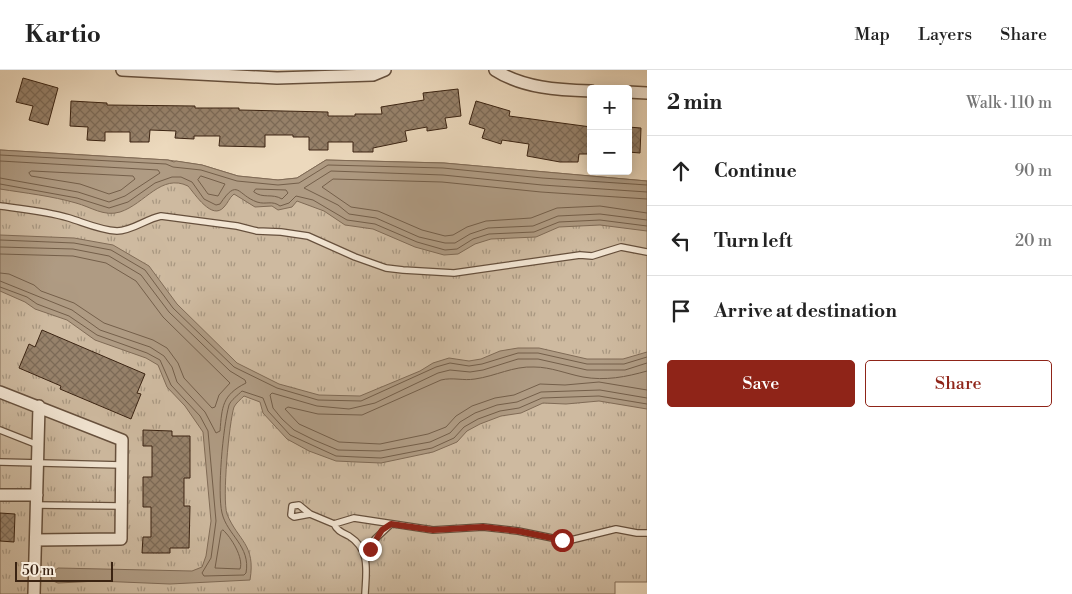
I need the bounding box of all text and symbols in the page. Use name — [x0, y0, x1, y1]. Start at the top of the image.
text: Kartio — [25, 20, 101, 50]
text: Map — [855, 23, 890, 46]
text: Layers — [918, 23, 972, 46]
text: Share — [1000, 23, 1047, 46]
map controls — [587, 85, 632, 175]
button: + — [587, 85, 632, 130]
text: 2 min — [667, 90, 722, 116]
text: Walk · 110 m — [966, 93, 1052, 113]
button: − — [587, 130, 632, 175]
icon: ahead — [667, 157, 695, 185]
text: Continue — [714, 159, 797, 183]
text: 90 m — [1014, 161, 1052, 181]
icon: left — [667, 227, 695, 255]
text: Turn left — [714, 229, 793, 253]
text: 20 m — [1015, 231, 1052, 251]
icon: arrive — [667, 297, 695, 325]
text: Arrive at destination — [714, 299, 897, 323]
button: Save — [667, 360, 855, 407]
button: Share — [865, 360, 1052, 407]
route start — [551, 529, 574, 552]
route end — [359, 538, 382, 561]
scale bar — [15, 559, 112, 582]
text: 50 m — [22, 562, 54, 580]

